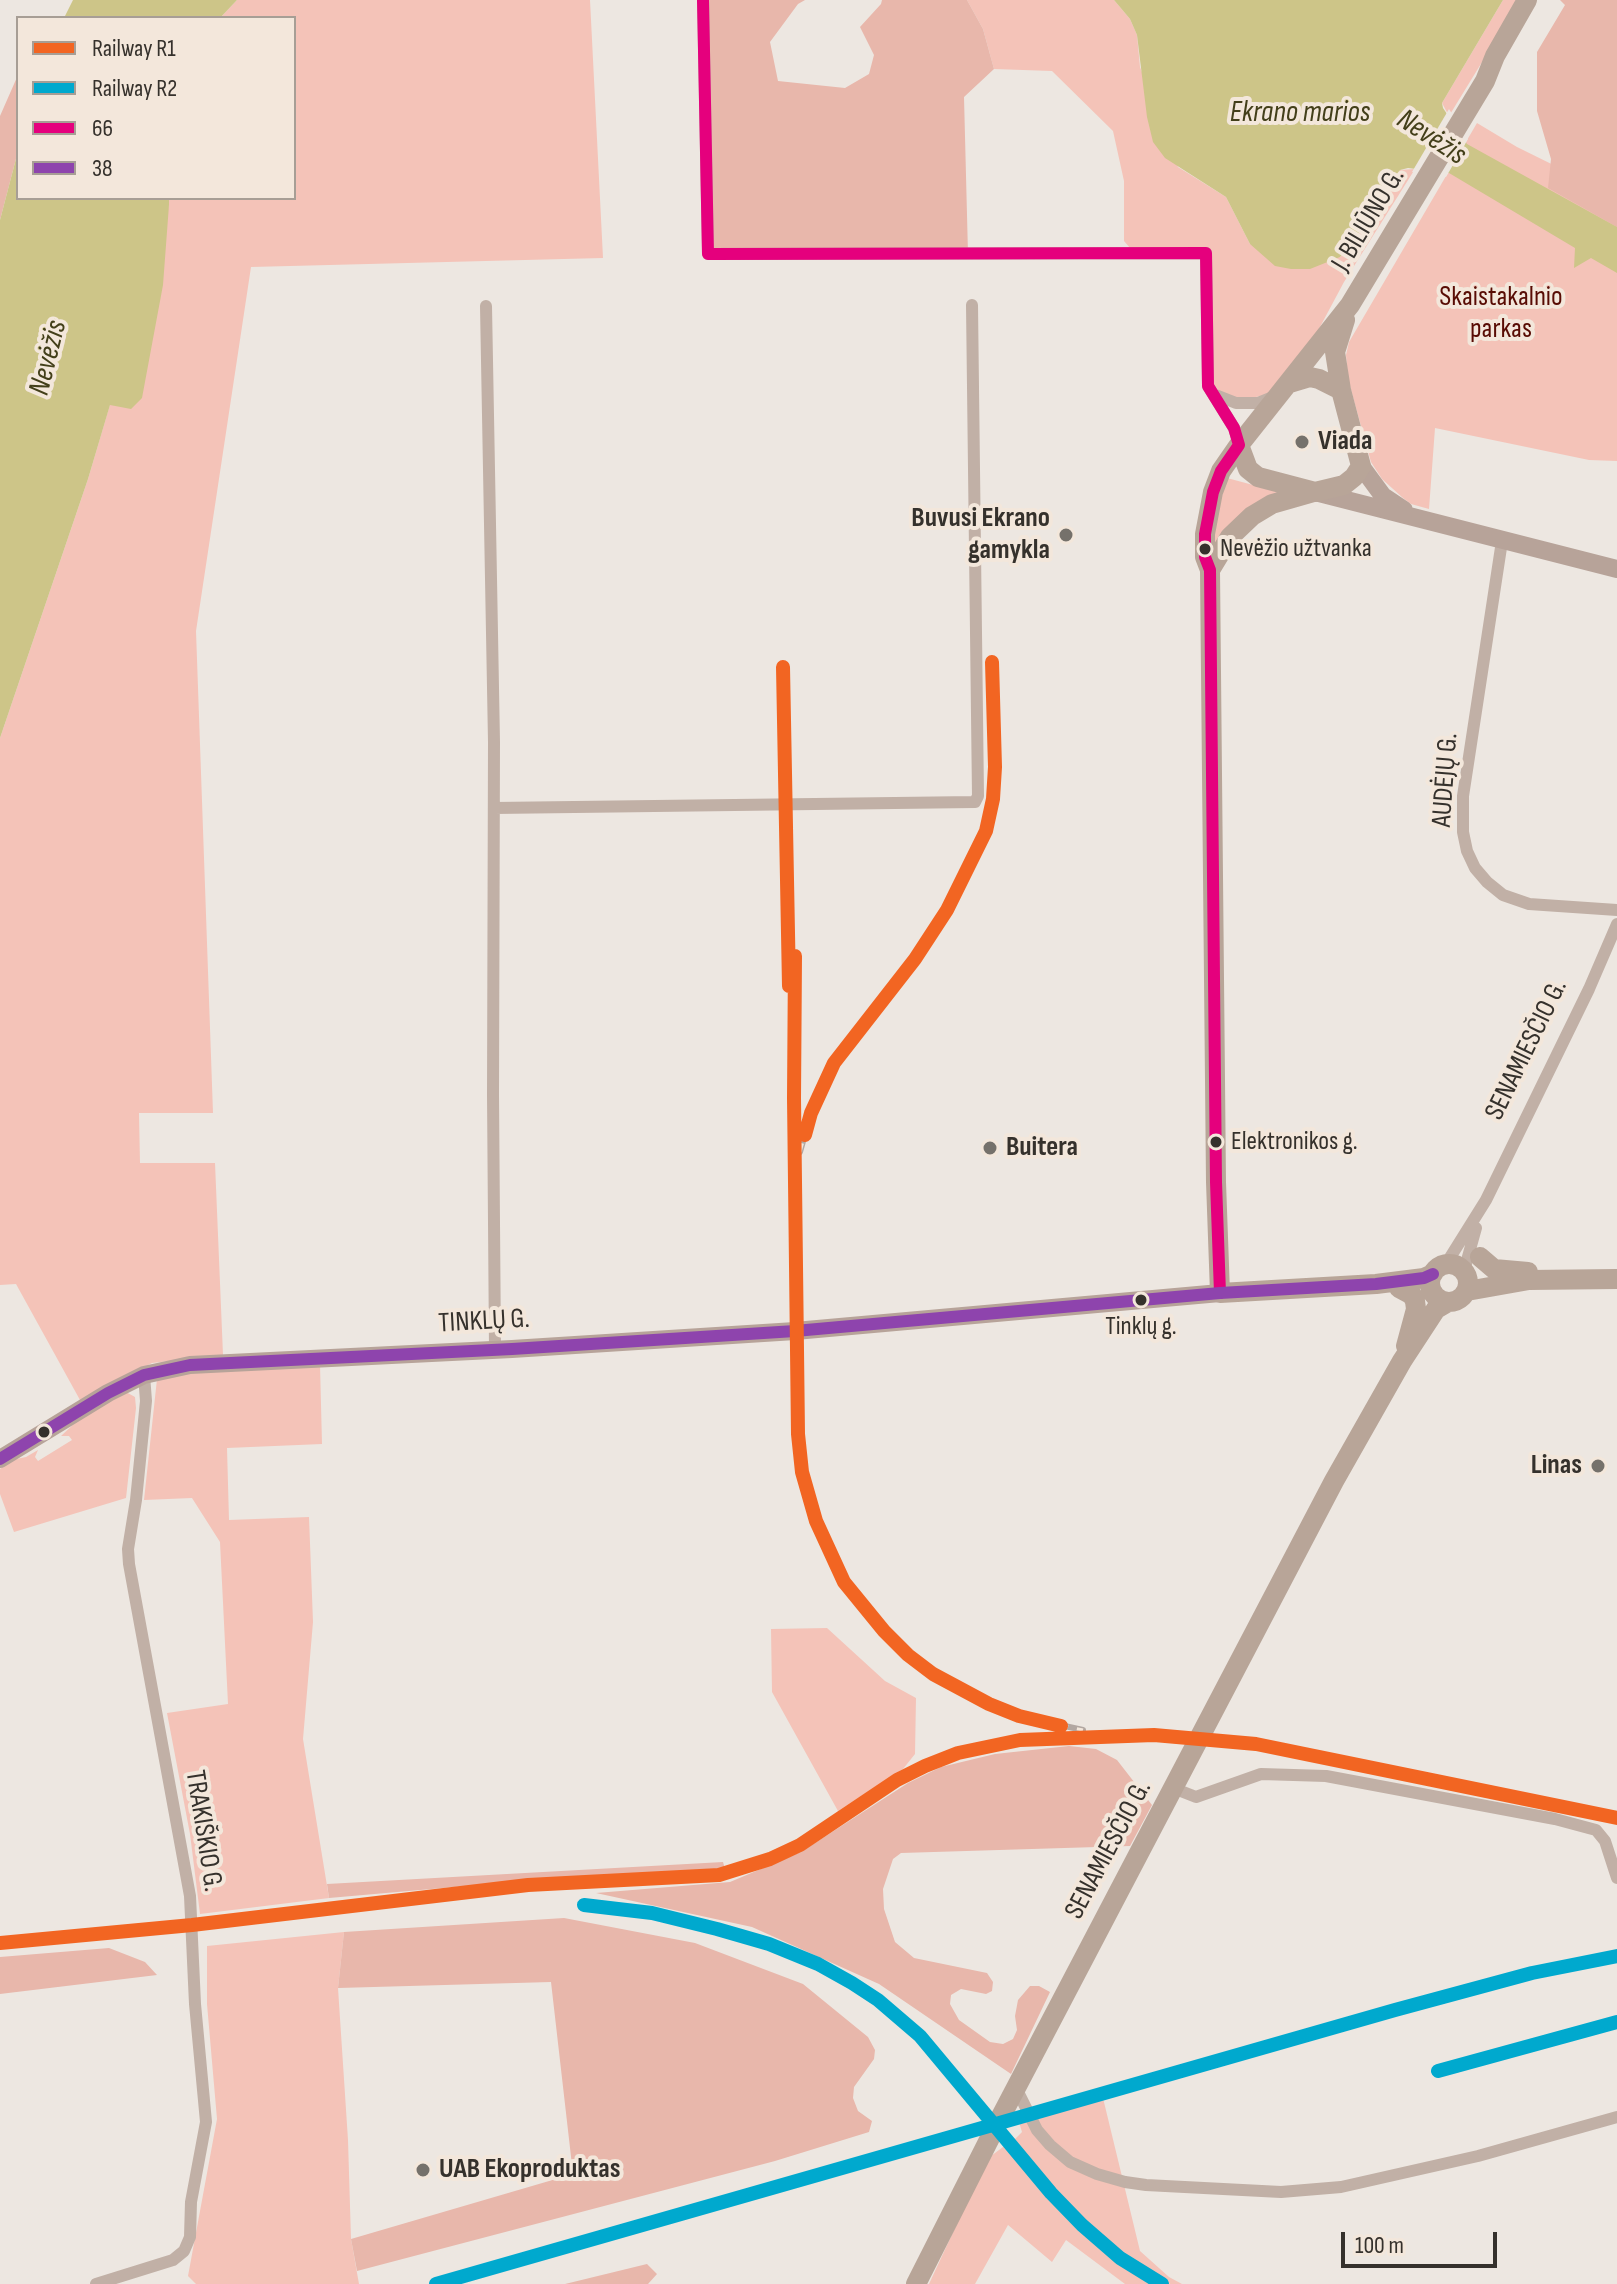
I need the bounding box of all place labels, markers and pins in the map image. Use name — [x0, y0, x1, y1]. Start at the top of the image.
place label: Viada — [1318, 425, 1373, 459]
marker: Viada — [1293, 433, 1311, 451]
place label: Buvusi Ekrano gamykla — [911, 502, 1050, 568]
marker: Buvusi Ekrano gamykla — [1057, 526, 1075, 544]
place label: Nevėžio užtvanka — [1220, 533, 1372, 565]
marker: Nevėžio užtvanka — [1197, 541, 1213, 557]
place label: Elektronikos g. — [1231, 1126, 1358, 1158]
place label: Buitera — [1006, 1131, 1078, 1165]
marker: Elektronikos g. — [1208, 1134, 1224, 1150]
marker: Buitera — [981, 1139, 999, 1157]
marker: Tinklų g. — [1133, 1292, 1149, 1308]
place label: Tinklų g. — [1105, 1311, 1177, 1343]
unlabelled marker — [36, 1424, 52, 1440]
place label: Linas — [1531, 1449, 1582, 1483]
marker: Linas — [1589, 1457, 1607, 1475]
place label: UAB Ekoproduktas — [439, 2153, 620, 2187]
marker: UAB Ekoproduktas — [414, 2161, 432, 2179]

